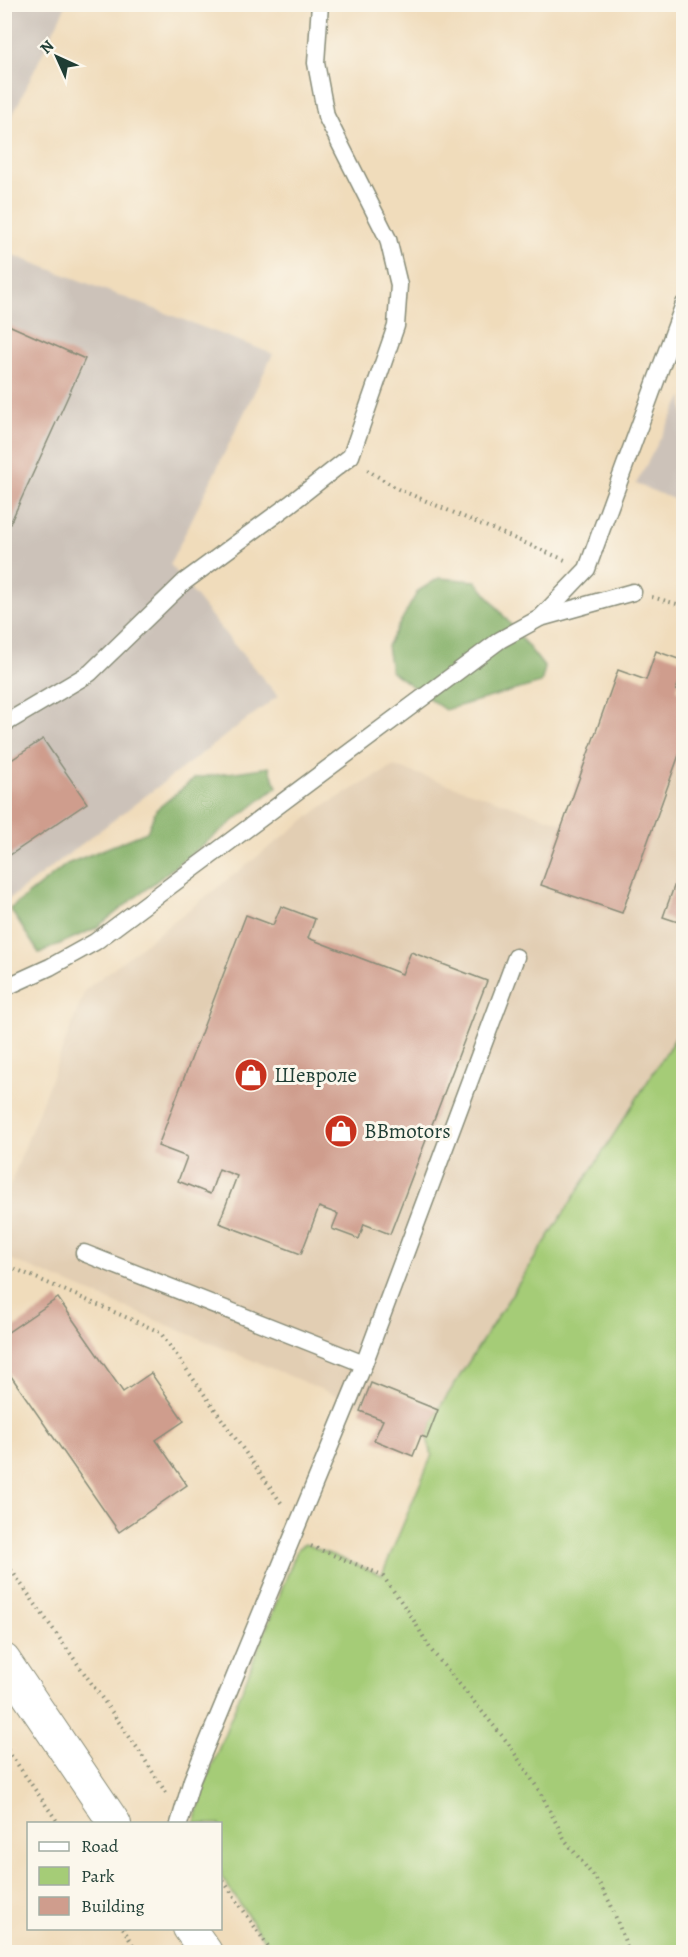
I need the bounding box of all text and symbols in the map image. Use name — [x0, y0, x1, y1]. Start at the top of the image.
north arrow — [27, 27, 87, 87]
text: N — [35, 35, 59, 59]
shop icon: Шевроле — [233, 1057, 269, 1093]
place label: Шевроле — [274, 1061, 357, 1089]
shop icon: BBmotors — [323, 1113, 359, 1149]
place label: BBmotors — [364, 1117, 451, 1145]
legend — [27, 1822, 222, 1930]
text: Road — [81, 1834, 119, 1858]
text: Park — [81, 1864, 115, 1888]
text: Building — [81, 1894, 145, 1918]

